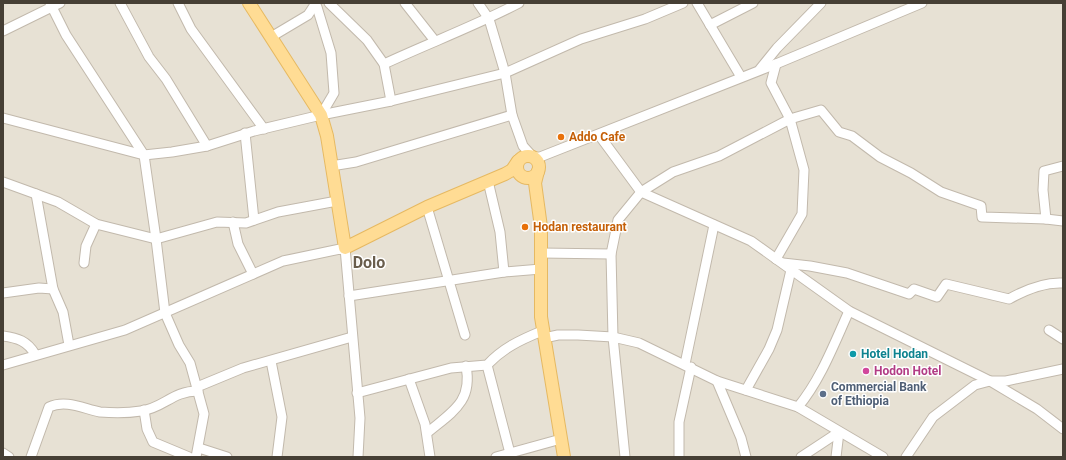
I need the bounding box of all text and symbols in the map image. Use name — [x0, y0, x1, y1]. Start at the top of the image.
place label: Addo Cafe — [569, 130, 626, 144]
marker: Addo Cafe — [556, 132, 566, 142]
place label: Hodan restaurant — [533, 220, 627, 234]
marker: Hodan restaurant — [520, 222, 530, 232]
district label: Dolo — [353, 253, 385, 272]
place label: Hotel Hodan — [861, 347, 928, 361]
marker: Hotel Hodan — [848, 349, 858, 359]
place label: Hodon Hotel — [874, 364, 941, 378]
marker: Hodon Hotel — [861, 366, 871, 376]
place label: Commercial Bank of Ethiopia — [831, 380, 927, 408]
marker: Commercial Bank of Ethiopia — [818, 389, 828, 399]

